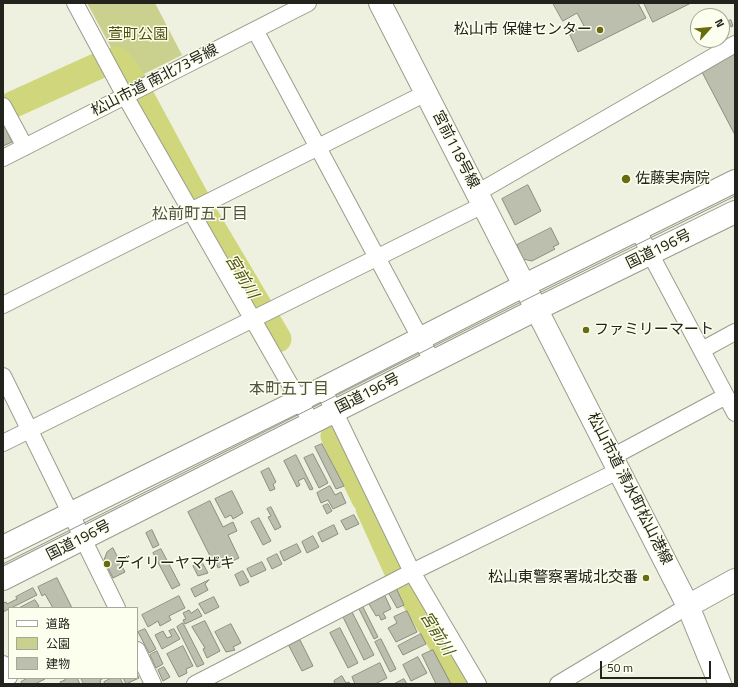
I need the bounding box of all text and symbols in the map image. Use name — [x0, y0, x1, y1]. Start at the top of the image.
north arrow — [690, 8, 730, 48]
text: N — [711, 16, 729, 30]
place label: 松山市 保健センター — [454, 21, 592, 39]
marker: 松山市 保健センター — [595, 25, 605, 35]
park label: 萱町公園 — [108, 26, 168, 44]
street label: 松山市道 南北73号線 — [88, 41, 222, 121]
street label: 宮前118号線 — [428, 108, 482, 192]
place label: 佐藤実病院 — [635, 170, 710, 188]
marker: 佐藤実病院 — [620, 173, 632, 185]
district label: 松前町五丁目 — [152, 205, 248, 225]
street label: 国道196号 — [624, 227, 694, 273]
water label: 宮前川 — [220, 251, 262, 303]
place label: ファミリーマート — [594, 321, 714, 339]
marker: ファミリーマート — [581, 325, 591, 335]
street label: 国道196号 — [333, 370, 403, 418]
district label: 本町五丁目 — [249, 380, 329, 400]
street label: 松山市道 清水町松山港線 — [583, 410, 675, 568]
street label: 国道196号 — [44, 517, 114, 565]
place label: デイリーヤマザキ — [115, 555, 235, 573]
marker: デイリーヤマザキ — [102, 559, 112, 569]
place label: 松山東警察署城北交番 — [488, 569, 638, 587]
marker: 松山東警察署城北交番 — [641, 573, 651, 583]
legend — [8, 607, 138, 679]
water label: 宮前川 — [415, 609, 457, 659]
text: 道路 — [46, 614, 70, 633]
text: 公園 — [46, 634, 70, 653]
scale bar — [602, 653, 713, 679]
text: 建物 — [46, 654, 70, 673]
text: 50 m — [607, 658, 633, 677]

